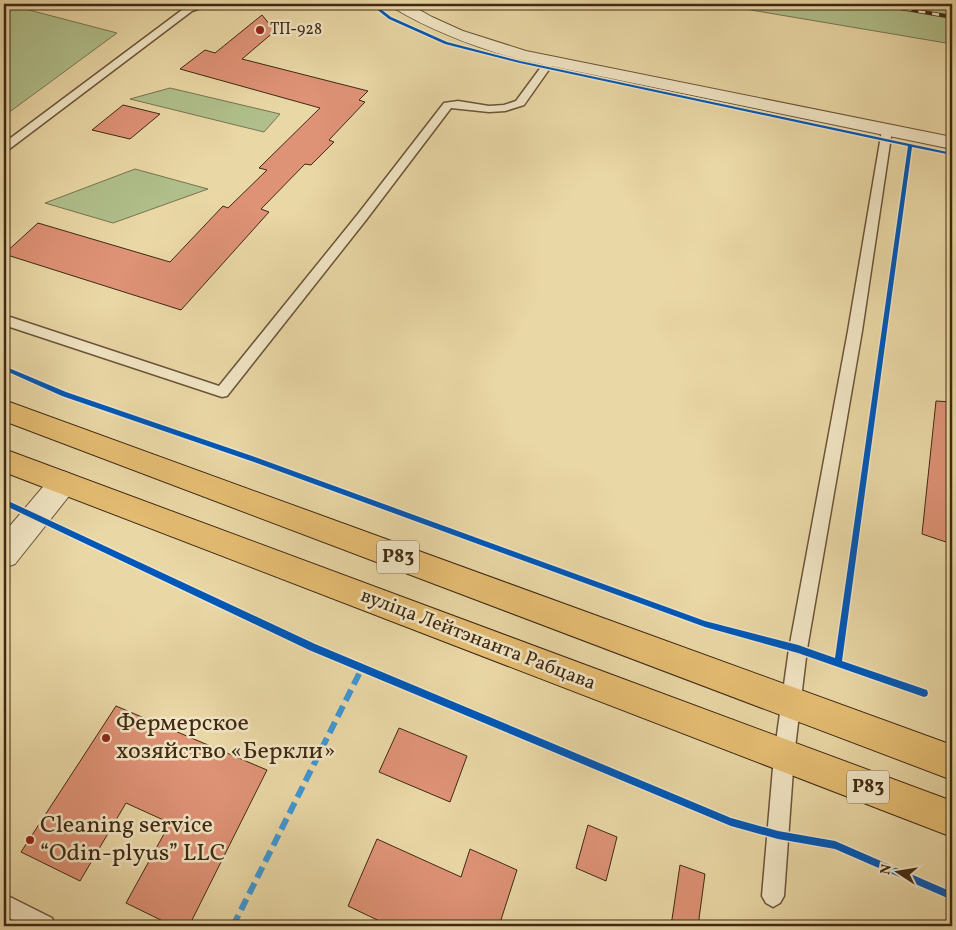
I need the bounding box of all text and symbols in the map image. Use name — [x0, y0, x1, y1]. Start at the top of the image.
place label: ТП-928 — [270, 19, 322, 41]
marker: ТП-928 — [254, 24, 266, 36]
road number: Р83 — [377, 540, 419, 574]
street label: вуліца Лейтэнанта Рабцава — [356, 582, 600, 698]
place label: Фермерское хозяйство «Беркли» — [116, 707, 336, 769]
marker: Фермерское хозяйство «Беркли» — [100, 732, 112, 744]
road number: Р83 — [847, 770, 889, 804]
place label: Cleaning service “Odin-plyus” LLC — [40, 809, 225, 871]
marker: Cleaning service “Odin-plyus” LLC — [24, 834, 36, 846]
north arrow — [874, 848, 924, 898]
text: N — [876, 863, 897, 877]

